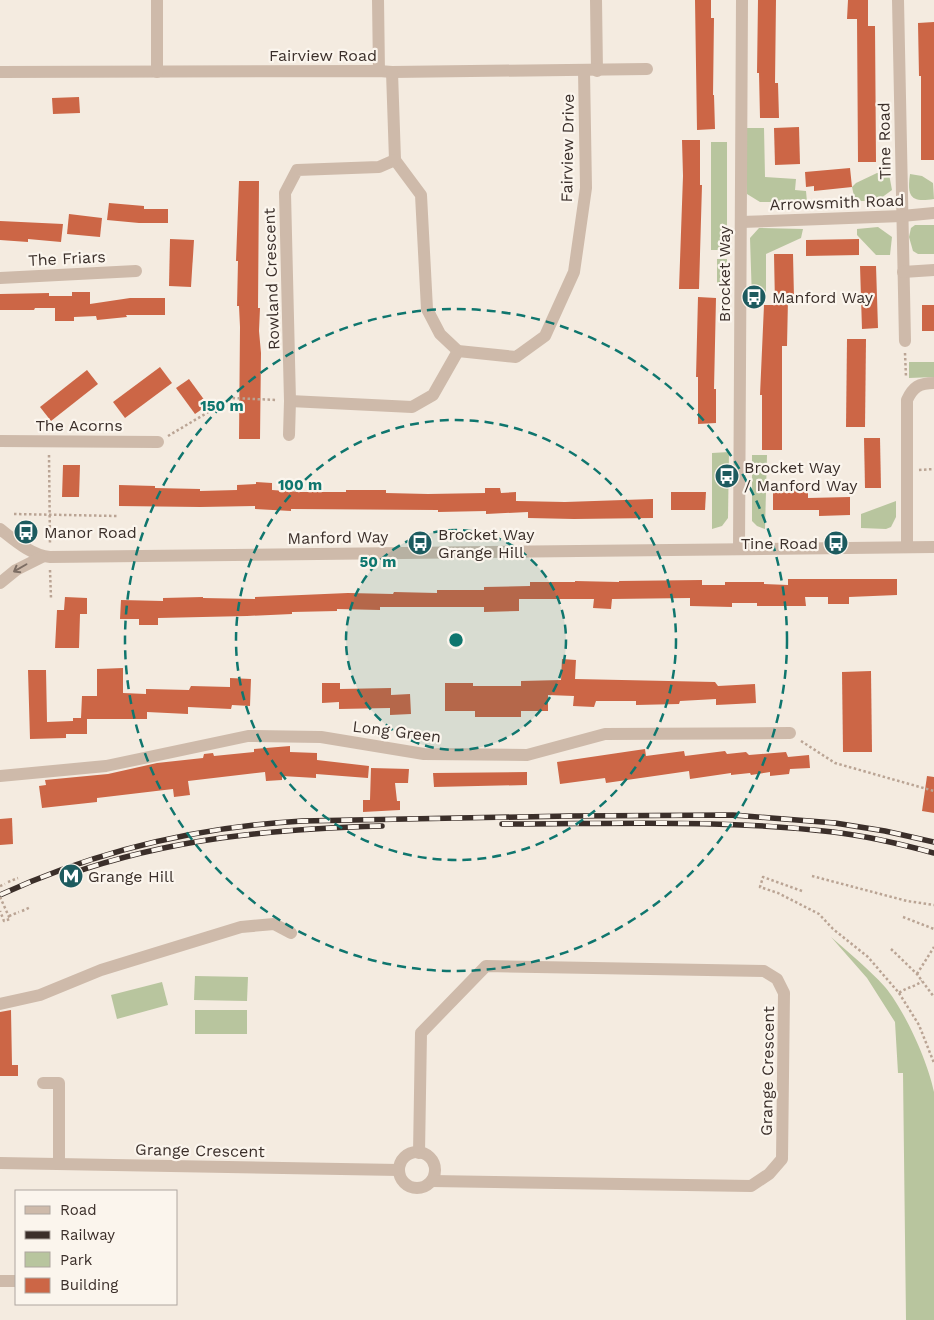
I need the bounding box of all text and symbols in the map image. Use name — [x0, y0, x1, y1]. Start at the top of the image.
street label: Fairview Road — [269, 46, 377, 65]
street label: Fairview Drive — [557, 94, 578, 203]
street label: Tine Road — [874, 102, 895, 180]
street label: Arrowsmith Road — [769, 191, 905, 214]
street label: Rowland Crescent — [260, 207, 283, 350]
street label: Brocket Way — [715, 225, 734, 322]
street label: The Friars — [28, 247, 106, 270]
bus stop icon: Manford Way — [741, 284, 767, 310]
place label: Manford Way — [772, 288, 874, 307]
text: 150 m — [200, 397, 244, 415]
street label: The Acorns — [35, 416, 123, 435]
place label: Brocket Way / Manford Way — [744, 458, 858, 495]
bus stop icon: Brocket Way / Manford Way — [714, 463, 740, 489]
text: 100 m — [278, 476, 322, 494]
bus stop icon: Manor Road — [13, 519, 39, 545]
place label: Manor Road — [44, 523, 137, 542]
place label: Brocket Way Grange Hill — [438, 525, 535, 562]
street label: Manford Way — [287, 527, 389, 548]
bus stop icon: Brocket Way Grange Hill — [407, 530, 433, 556]
bus stop icon: Tine Road — [823, 530, 849, 556]
place label: Tine Road — [741, 534, 818, 553]
text: 50 m — [360, 553, 396, 571]
one-way arrow — [13, 564, 27, 574]
centre of rings — [447, 631, 465, 649]
street label: Long Green — [352, 717, 442, 746]
metro station icon: Grange Hill — [58, 863, 84, 889]
place label: Grange Hill — [88, 867, 174, 886]
street label: Grange Crescent — [757, 1006, 778, 1136]
street label: Grange Crescent — [135, 1140, 265, 1161]
legend — [15, 1190, 178, 1305]
text: Road — [60, 1201, 97, 1219]
text: Railway — [60, 1226, 115, 1244]
text: Park — [60, 1251, 93, 1269]
text: Building — [60, 1276, 118, 1294]

